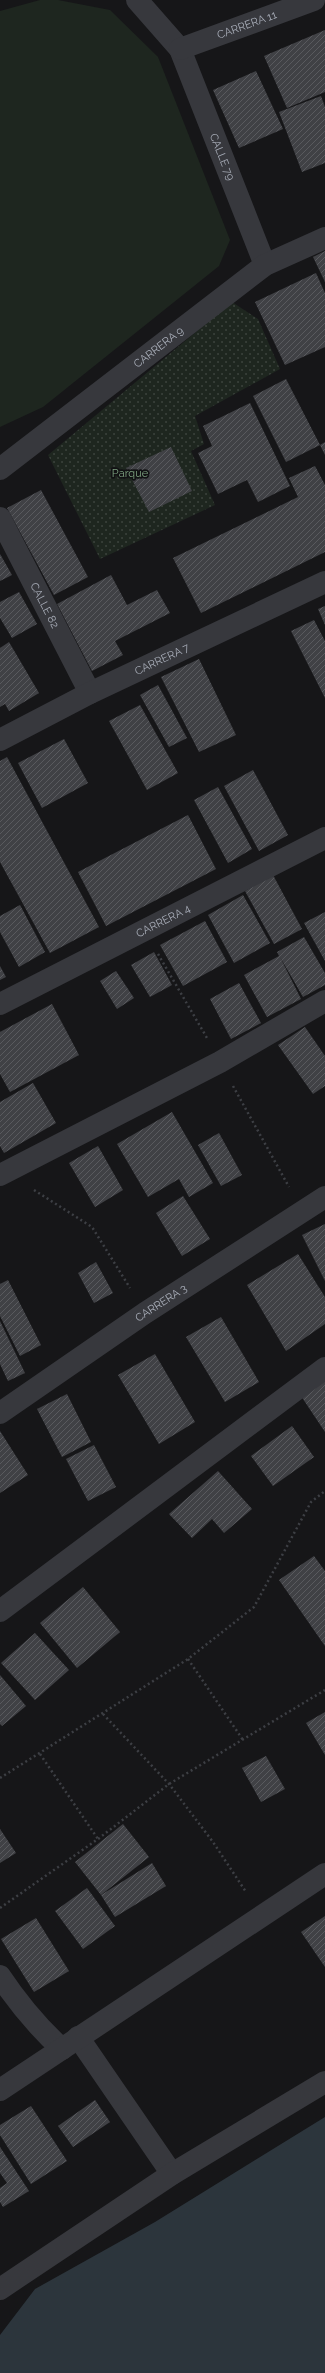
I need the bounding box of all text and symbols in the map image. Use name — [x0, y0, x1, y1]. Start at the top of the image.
street label: CARRERA 11 — [215, 8, 279, 42]
street label: CALLE 79 — [207, 132, 237, 182]
street label: CARRERA 9 — [131, 324, 186, 371]
park label: Parque — [112, 467, 149, 480]
street label: CALLE 82 — [27, 580, 62, 631]
street label: CARRERA 7 — [133, 641, 192, 678]
street label: CARRERA 4 — [134, 902, 192, 940]
street label: CARRERA 3 — [133, 1282, 190, 1325]

